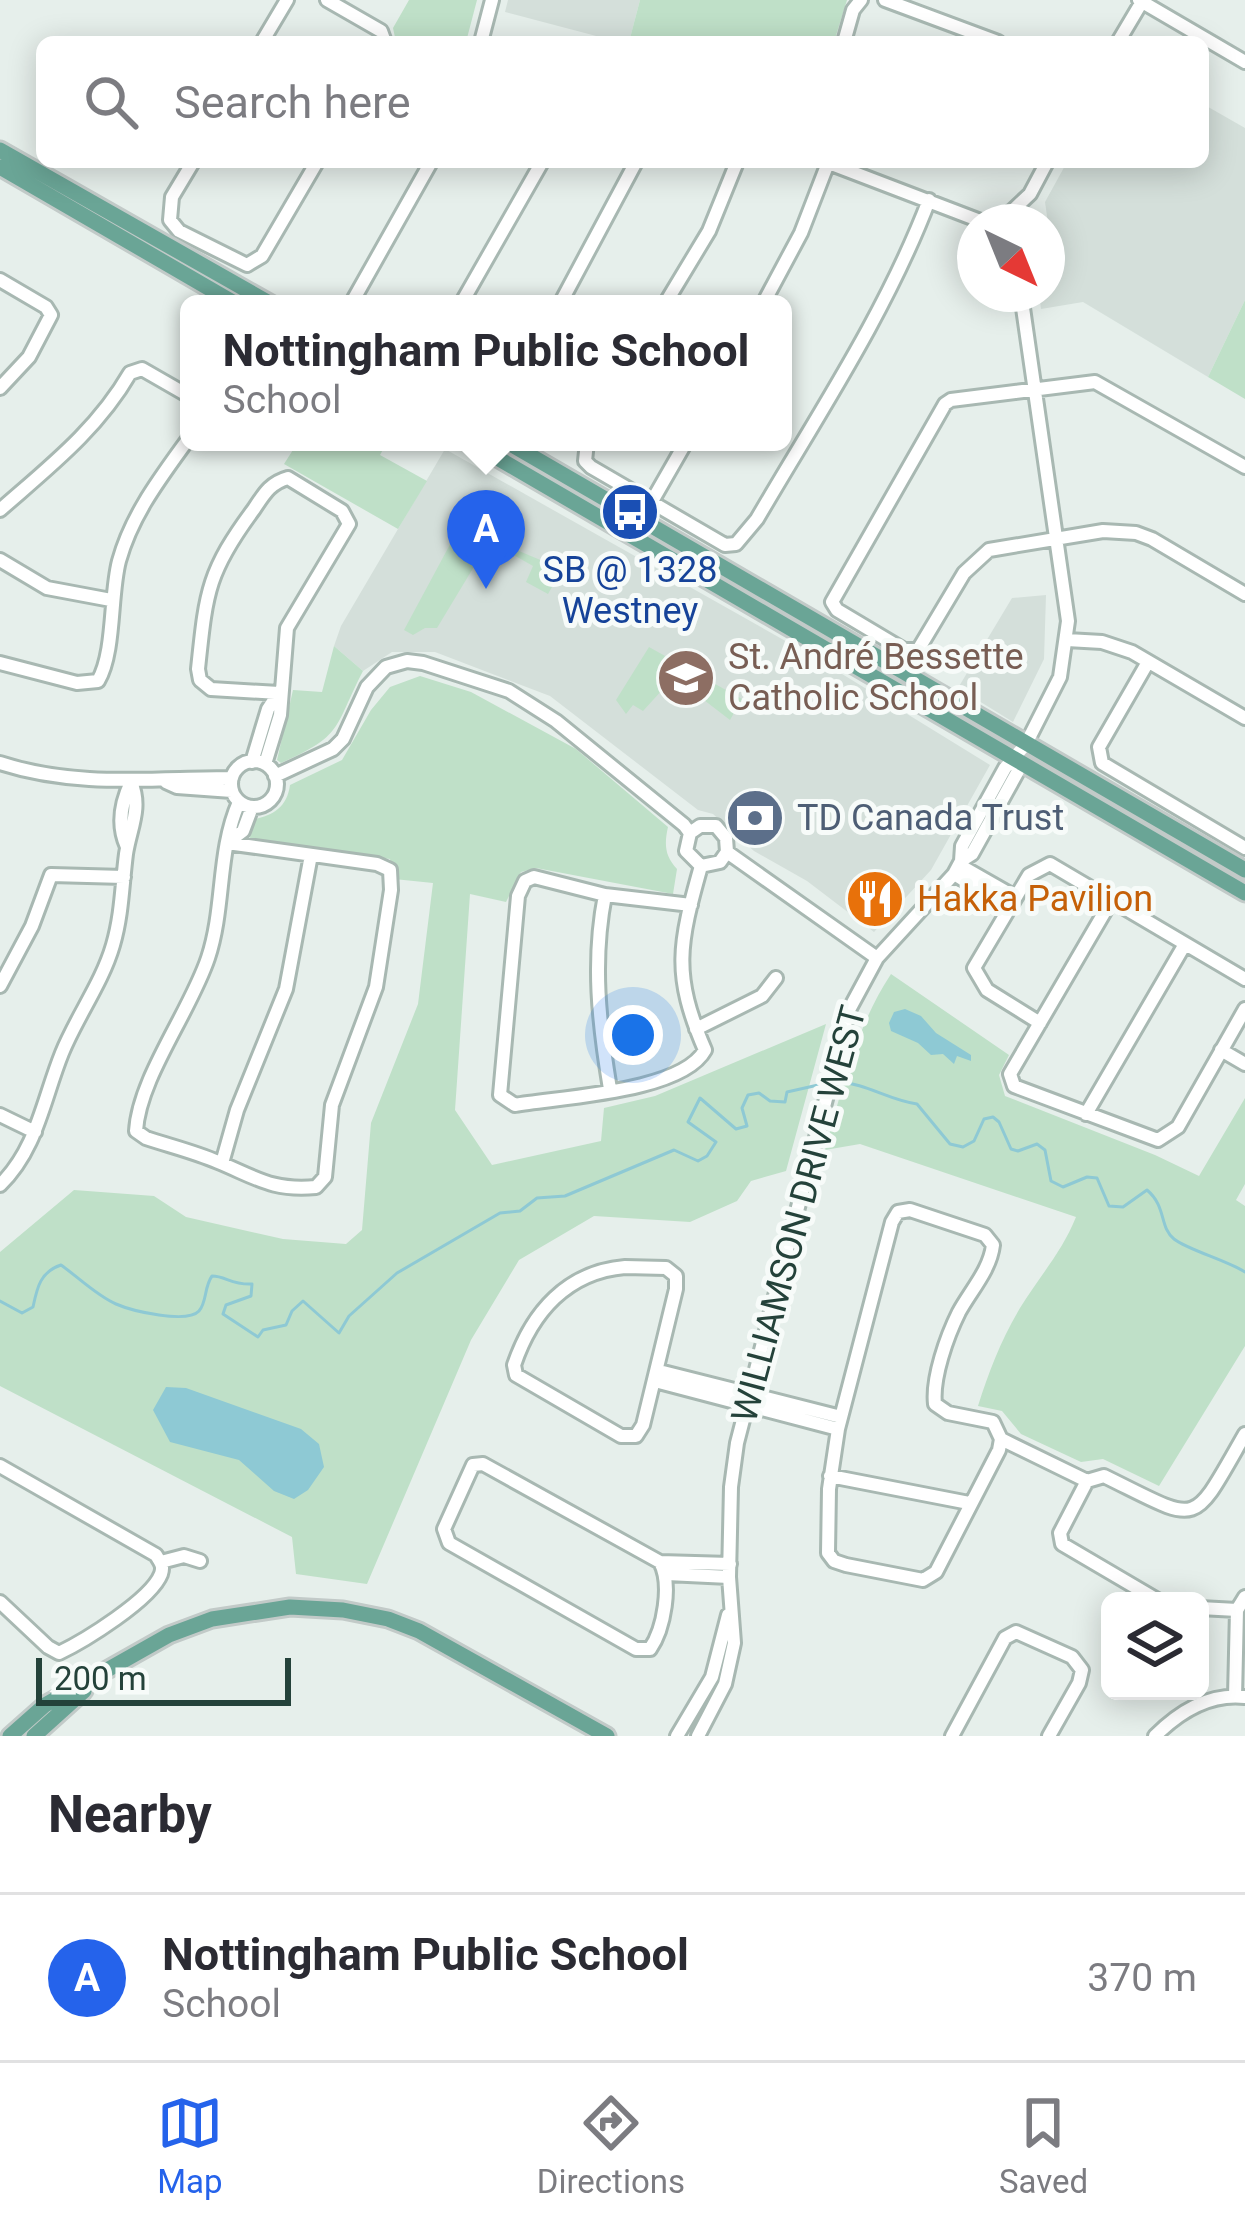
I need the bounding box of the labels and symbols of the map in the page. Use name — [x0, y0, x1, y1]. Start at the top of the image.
north arrow — [957, 204, 1065, 312]
bus stop icon: SB @ 1328 Westney — [599, 481, 661, 543]
pin: A — [447, 490, 525, 589]
place label: SB @ 1328 Westney — [543, 549, 717, 632]
place label: St. André Bessette Catholic School — [728, 636, 1024, 719]
school or university icon: St. André Bessette Catholic School — [655, 647, 717, 709]
bank icon: TD Canada Trust — [724, 787, 786, 849]
place label: TD Canada Trust — [797, 797, 1064, 839]
restaurant icon: Hakka Pavilion — [844, 868, 906, 930]
place label: Hakka Pavilion — [917, 878, 1153, 920]
street label: WILLIAMSON DRIVE WEST — [723, 1001, 875, 1427]
your location — [603, 1005, 663, 1065]
scale bar — [36, 1652, 291, 1705]

